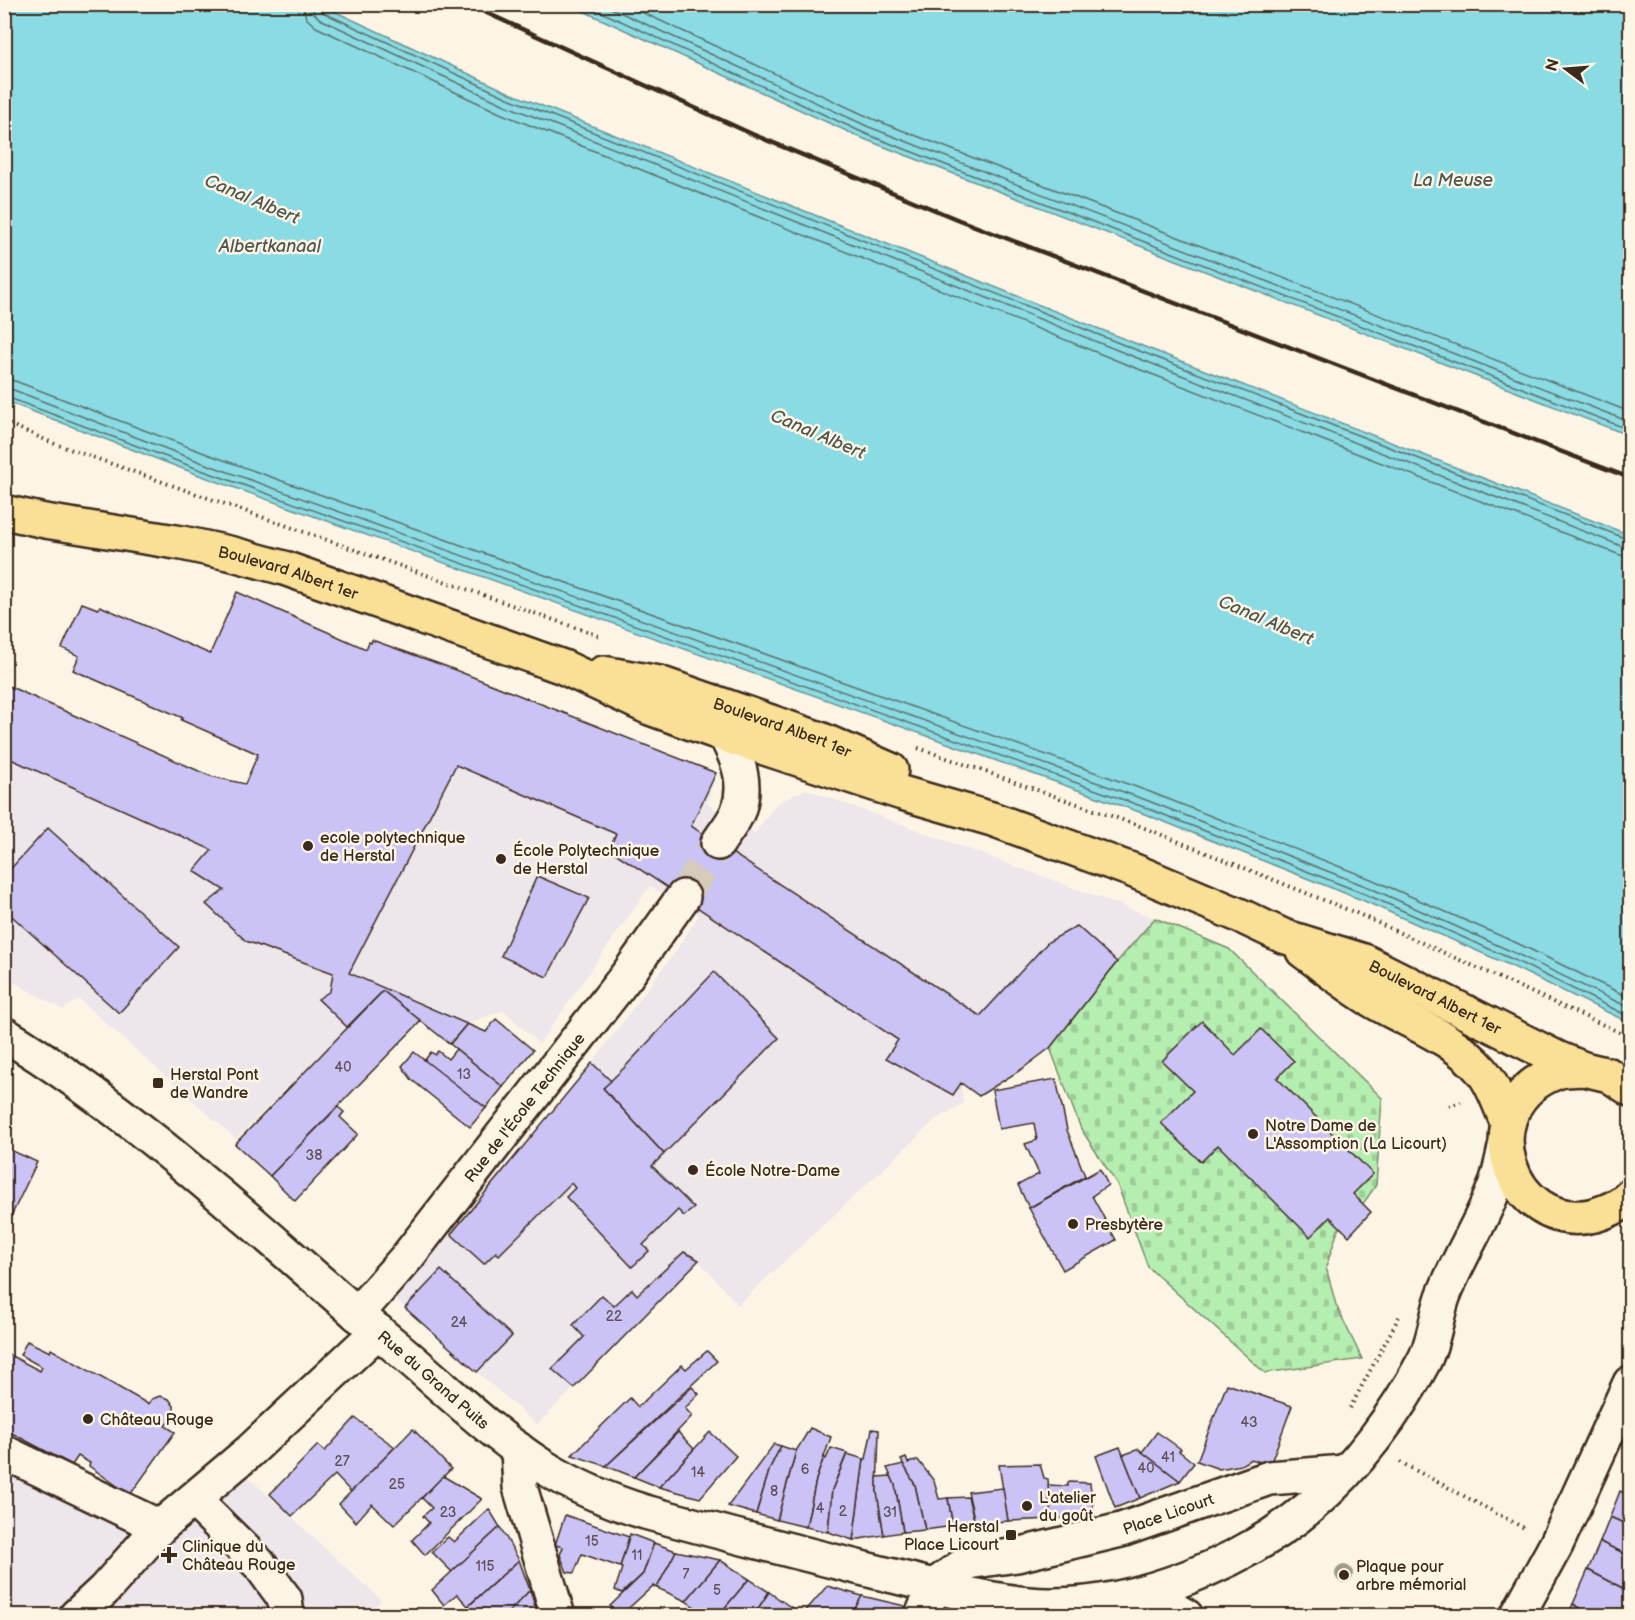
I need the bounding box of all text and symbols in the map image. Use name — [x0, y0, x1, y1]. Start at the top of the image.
north arrow — [1536, 39, 1596, 99]
text: N — [1542, 57, 1564, 74]
water label: Canal Albert — [201, 170, 303, 229]
water label: La Meuse — [1413, 170, 1493, 191]
water label: Albertkanaal — [218, 236, 322, 257]
water label: Canal Albert — [767, 405, 869, 464]
street label: Boulevard Albert 1er — [216, 543, 361, 605]
water label: Canal Albert — [1215, 591, 1317, 650]
street label: Boulevard Albert 1er — [710, 695, 854, 763]
place label: ecole polytechnique de Herstal — [320, 829, 466, 866]
marker: ecole polytechnique de Herstal — [301, 839, 315, 853]
place label: École Polytechnique de Herstal — [513, 840, 660, 879]
marker: École Polytechnique de Herstal — [494, 852, 508, 866]
street label: Boulevard Albert 1er — [1365, 957, 1504, 1039]
street label: Rue de l'École Technique — [461, 1029, 590, 1187]
house number: 40 — [335, 1059, 351, 1076]
place label: Herstal Pont de Wandre — [170, 1066, 259, 1103]
house number: 13 — [457, 1066, 471, 1083]
marker: Herstal Pont de Wandre — [151, 1076, 165, 1090]
place label: Notre Dame de L'Assomption (La Licourt) — [1265, 1117, 1447, 1154]
marker: Notre Dame de L'Assomption (La Licourt) — [1246, 1127, 1260, 1141]
house number: 38 — [306, 1147, 322, 1164]
place label: École Notre-Dame — [705, 1160, 840, 1181]
marker: École Notre-Dame — [686, 1163, 700, 1177]
place label: Presbytère — [1085, 1216, 1163, 1235]
marker: Presbytère — [1066, 1217, 1080, 1231]
house number: 22 — [606, 1308, 623, 1325]
house number: 24 — [451, 1314, 468, 1331]
street label: Rue du Grand Puits — [373, 1327, 492, 1434]
place label: Château Rouge — [100, 1411, 214, 1430]
marker: Château Rouge — [81, 1412, 95, 1426]
house number: 43 — [1240, 1414, 1258, 1431]
house number: 41 — [1161, 1449, 1175, 1466]
house number: 27 — [334, 1453, 350, 1470]
house number: 40 — [1138, 1460, 1154, 1477]
house number: 6 — [801, 1461, 810, 1478]
house number: 14 — [691, 1464, 705, 1481]
house number: 25 — [389, 1476, 405, 1493]
house number: 8 — [770, 1483, 778, 1500]
place label: L'atelier du goût — [1039, 1489, 1096, 1526]
street label: Place Licourt — [1121, 1490, 1217, 1540]
marker: L'atelier du goût — [1020, 1499, 1034, 1513]
house number: 4 — [816, 1500, 825, 1517]
house number: 2 — [839, 1503, 848, 1520]
house number: 23 — [440, 1504, 456, 1521]
house number: 31 — [883, 1504, 897, 1521]
place label: Herstal Place Licourt — [904, 1518, 999, 1555]
marker: Herstal Place Licourt — [1004, 1528, 1018, 1542]
house number: 15 — [585, 1533, 599, 1550]
place label: Clinique du Château Rouge — [182, 1538, 296, 1575]
marker: Clinique du Château Rouge — [160, 1546, 178, 1564]
house number: 11 — [632, 1547, 642, 1564]
house number: 115 — [476, 1558, 494, 1575]
place label: Plaque pour arbre mémorial — [1356, 1558, 1466, 1595]
house number: 7 — [683, 1566, 690, 1583]
marker: Plaque pour arbre mémorial — [1337, 1568, 1351, 1582]
house number: 5 — [713, 1582, 721, 1599]

